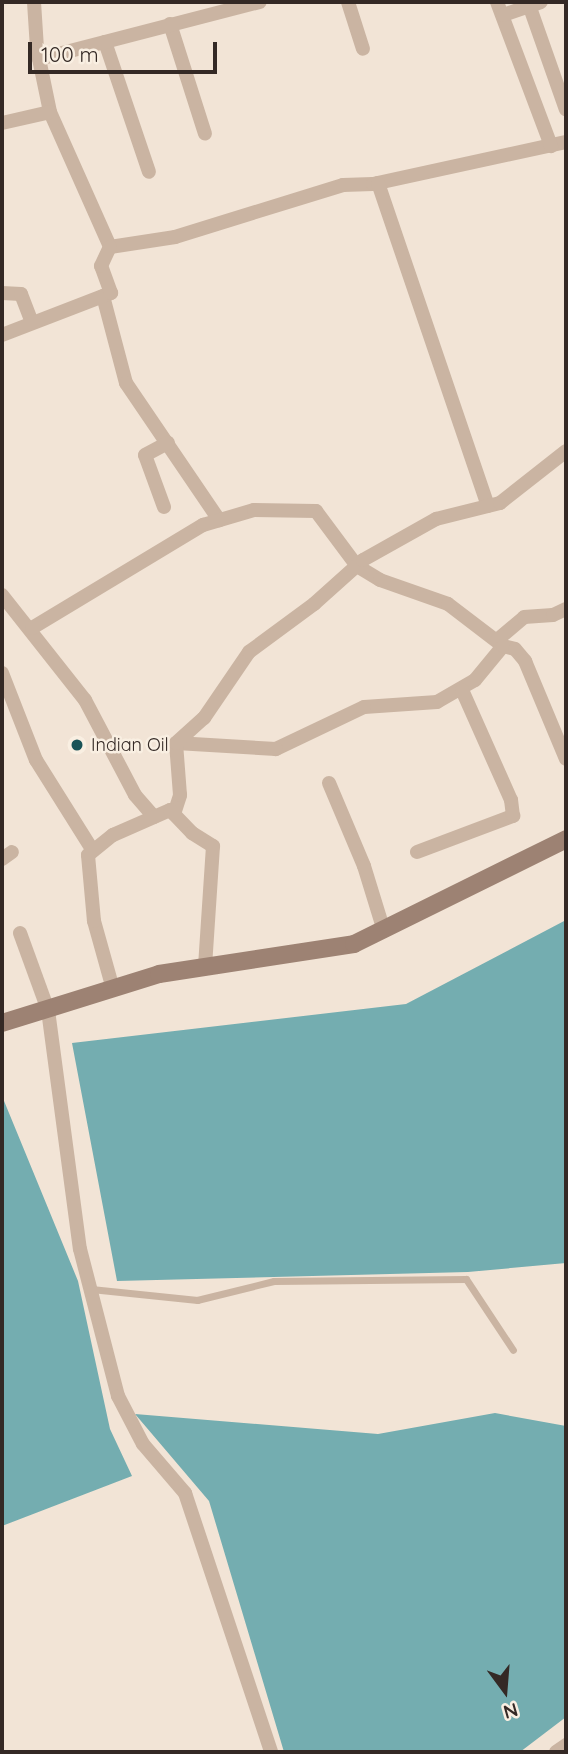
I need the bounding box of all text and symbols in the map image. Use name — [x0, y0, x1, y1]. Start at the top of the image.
scale bar — [32, 28, 220, 72]
text: 100 m — [41, 41, 99, 67]
place label: Indian Oil — [91, 734, 169, 756]
marker: Indian Oil — [69, 737, 85, 753]
north arrow — [470, 1656, 540, 1726]
text: N — [501, 1698, 521, 1725]

